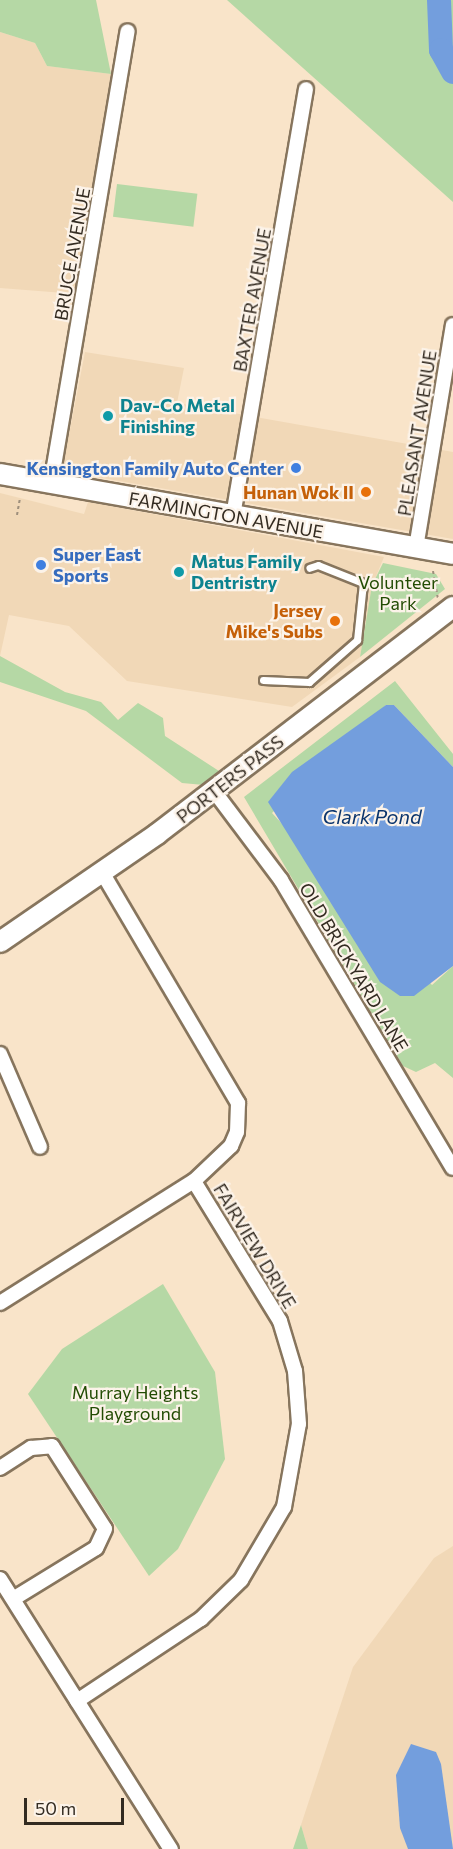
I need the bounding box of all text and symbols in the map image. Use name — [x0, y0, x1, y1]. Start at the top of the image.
street label: BRUCE AVENUE — [50, 186, 94, 322]
street label: BAXTER AVENUE — [229, 226, 275, 374]
street label: PLEASANT AVENUE — [393, 348, 441, 518]
place label: Dav-Co Metal Finishing — [120, 395, 235, 438]
marker: Dav-Co Metal Finishing — [101, 409, 115, 423]
place label: Kensington Family Auto Center — [27, 457, 284, 479]
marker: Kensington Family Auto Center — [289, 461, 303, 475]
place label: Hunan Wok II — [243, 481, 354, 503]
marker: Hunan Wok II — [359, 485, 373, 499]
street label: FARMINGTON AVENUE — [127, 487, 325, 543]
place label: Super East Sports — [53, 544, 141, 586]
place label: Matus Family Dentristry — [191, 551, 302, 594]
marker: Super East Sports — [34, 558, 48, 572]
marker: Matus Family Dentristry — [172, 565, 186, 579]
park label: Volunteer Park — [358, 572, 438, 614]
place label: Jersey Mike's Subs — [225, 600, 323, 642]
marker: Jersey Mike's Subs — [328, 614, 342, 628]
street label: PORTERS PASS — [172, 731, 288, 827]
water label: Clark Pond — [322, 804, 422, 828]
street label: OLD BRICKYARD LANE — [295, 879, 413, 1055]
street label: FAIRVIEW DRIVE — [209, 1180, 301, 1312]
park label: Murray Heights Playground — [72, 1382, 198, 1424]
scale bar — [27, 1786, 128, 1824]
text: 50 m — [35, 1797, 76, 1819]

